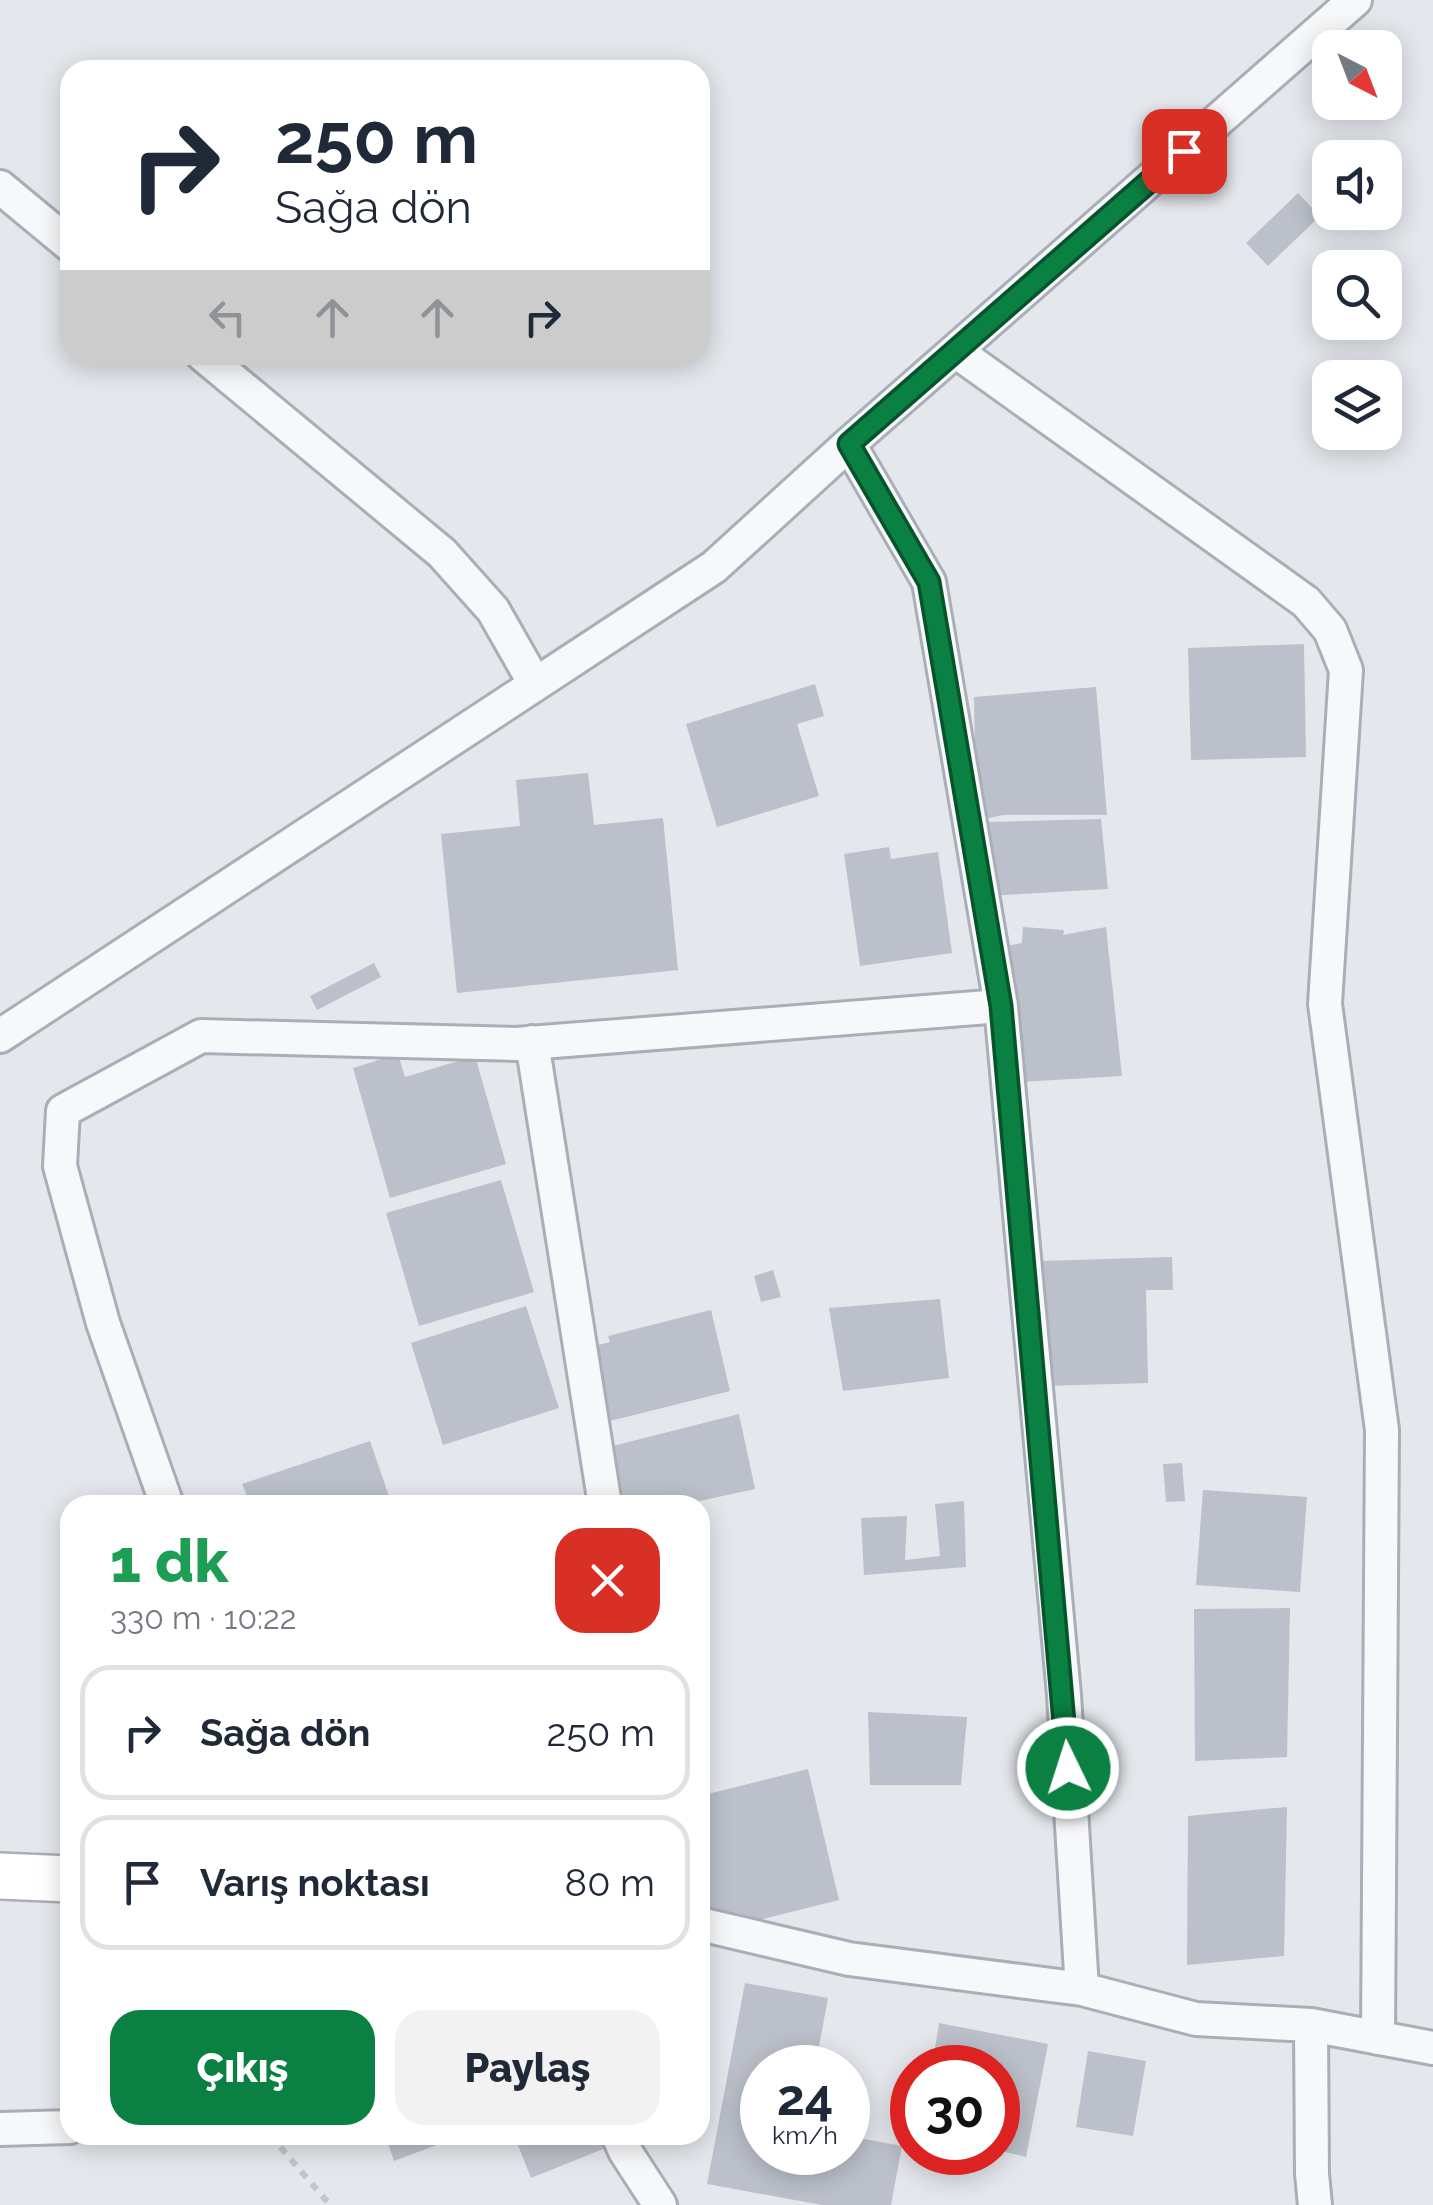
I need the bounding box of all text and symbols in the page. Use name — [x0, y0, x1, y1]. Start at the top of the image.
north arrow — [1312, 30, 1402, 120]
map controls — [1312, 30, 1402, 450]
text: 250 m — [275, 97, 478, 179]
icon: right — [110, 100, 240, 230]
pin — [1142, 109, 1227, 194]
icon: arrive — [1157, 124, 1212, 179]
button: sound — [1312, 140, 1402, 230]
text: Sağa dön — [275, 181, 472, 234]
button: search — [1312, 250, 1402, 340]
icon: left — [200, 290, 255, 345]
icon: ahead — [305, 290, 360, 345]
icon: ahead — [410, 290, 465, 345]
icon: right — [515, 290, 570, 345]
button: layers — [1312, 360, 1402, 450]
text: 1 dk — [110, 1526, 228, 1596]
button: close — [555, 1528, 660, 1633]
text: 330 m · 10:22 — [110, 1599, 296, 1636]
icon: right — [115, 1705, 170, 1760]
text: Sağa dön — [200, 1710, 371, 1755]
text: 250 m — [547, 1710, 655, 1755]
position arrow — [1016, 1716, 1120, 1820]
icon: arrive — [115, 1855, 170, 1910]
text: Varış noktası — [200, 1860, 430, 1905]
text: 80 m — [565, 1860, 655, 1905]
button: Çıkış — [110, 2010, 375, 2125]
button: Paylaş — [395, 2010, 660, 2125]
speed limit sign: 30 — [890, 2045, 1020, 2175]
text: 24 — [777, 2068, 833, 2127]
text: km/h — [772, 2120, 838, 2150]

